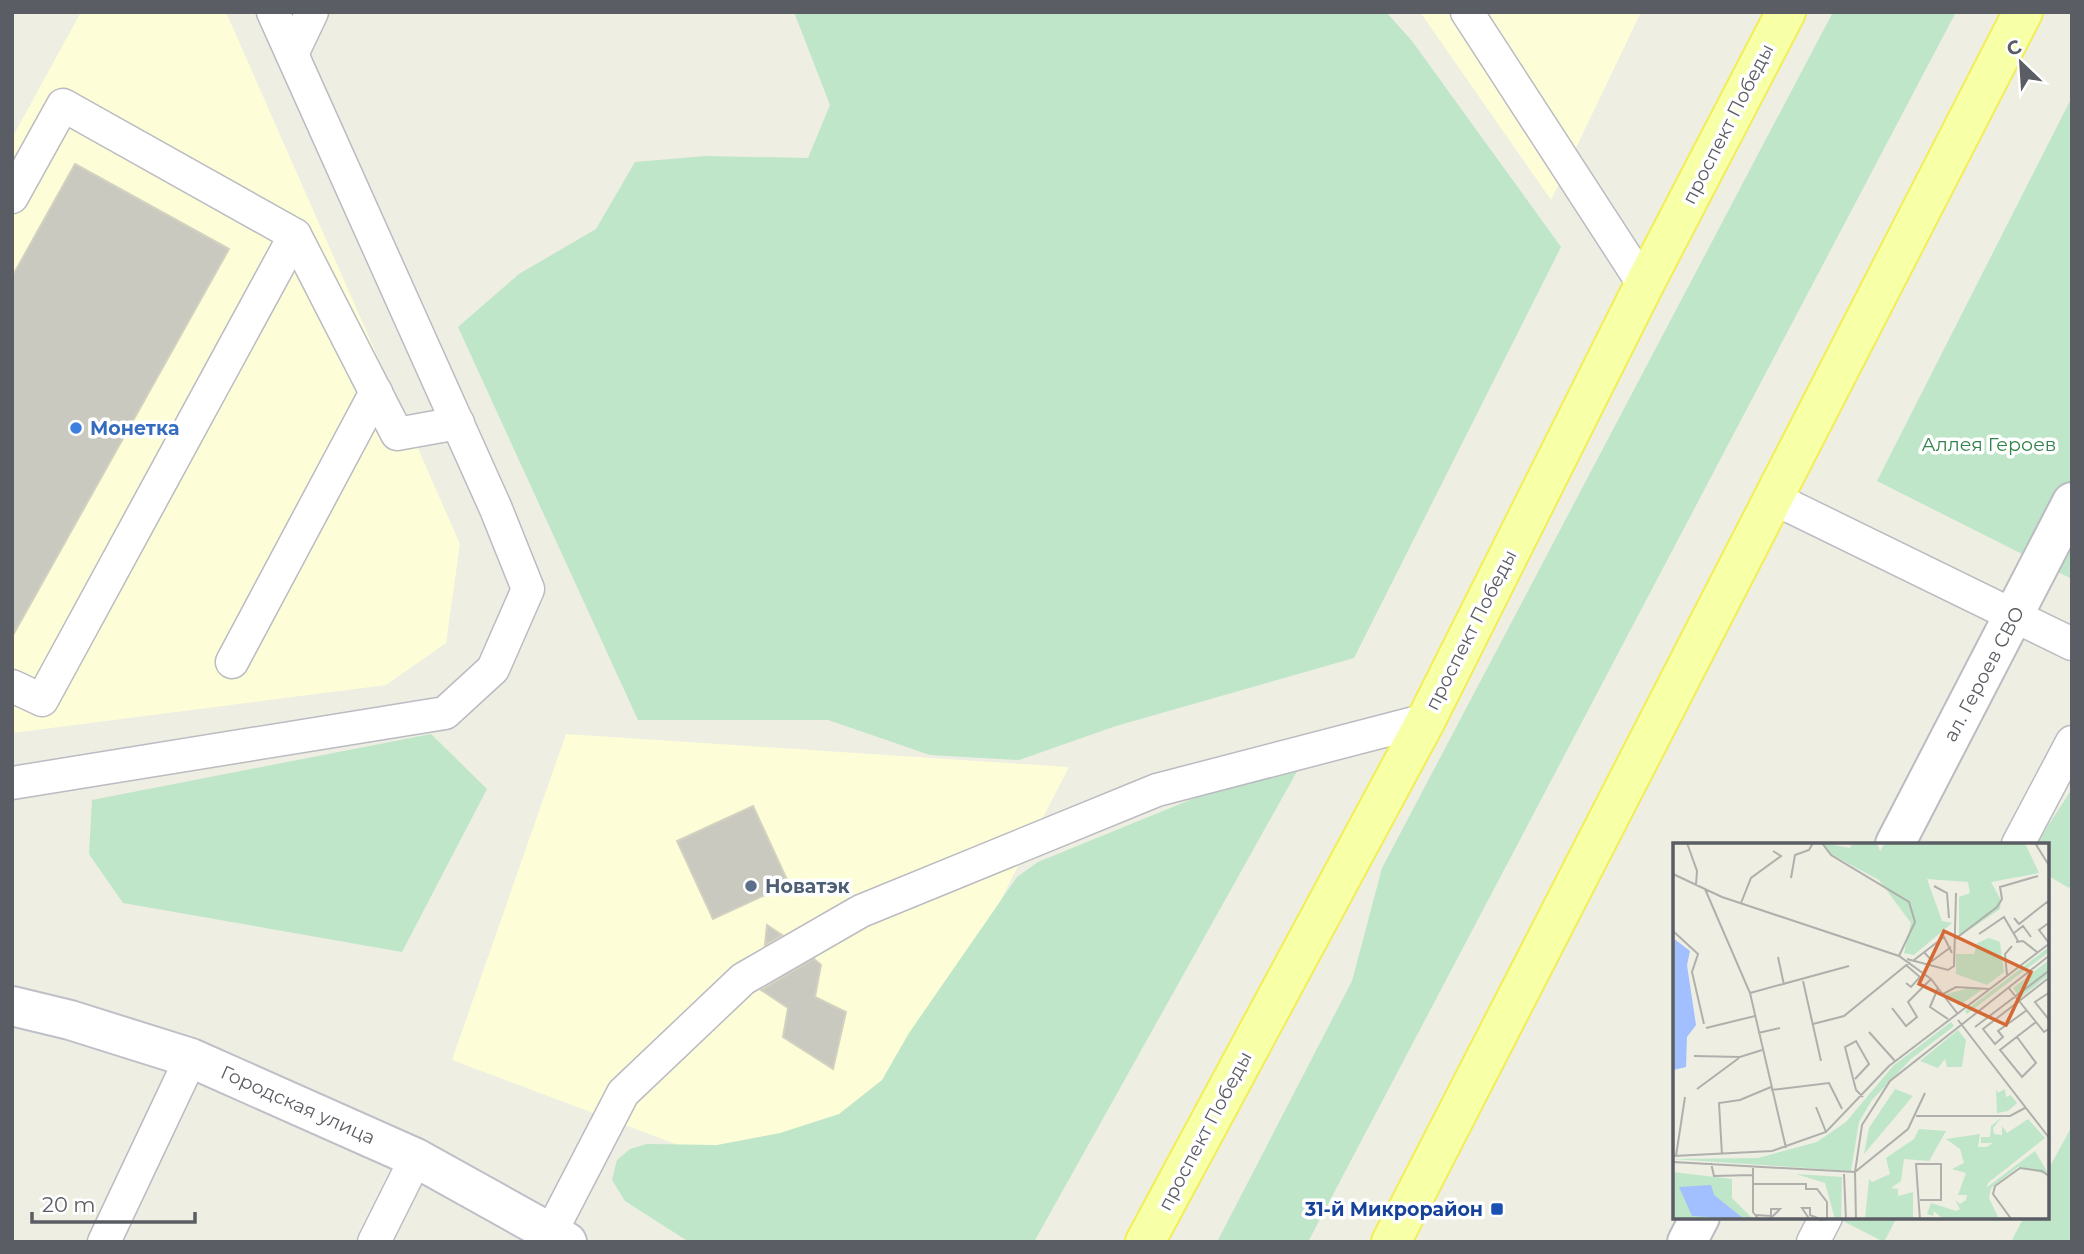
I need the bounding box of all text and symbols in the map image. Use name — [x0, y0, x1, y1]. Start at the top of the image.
north arrow — [1986, 28, 2056, 98]
text: С — [2003, 35, 2025, 61]
street label: проспект Победы — [1678, 40, 1778, 208]
place label: Монетка — [90, 417, 179, 440]
marker: Монетка — [68, 420, 84, 436]
park label: Аллея Героев — [1922, 433, 2056, 456]
street label: проспект Победы — [1421, 546, 1521, 714]
street label: ал. Героев СВО — [1939, 602, 2029, 746]
inset map — [1673, 843, 2049, 1219]
place label: Новатэк — [765, 875, 851, 898]
marker: Новатэк — [743, 878, 759, 894]
street label: проспект Победы — [1153, 1047, 1257, 1215]
street label: Городская улица — [217, 1061, 379, 1149]
scale bar — [32, 1180, 194, 1224]
text: 20 m — [42, 1192, 96, 1217]
place label: 31-й Микрорайон — [1304, 1198, 1483, 1221]
marker: 31-й Микрорайон — [1489, 1201, 1505, 1217]

